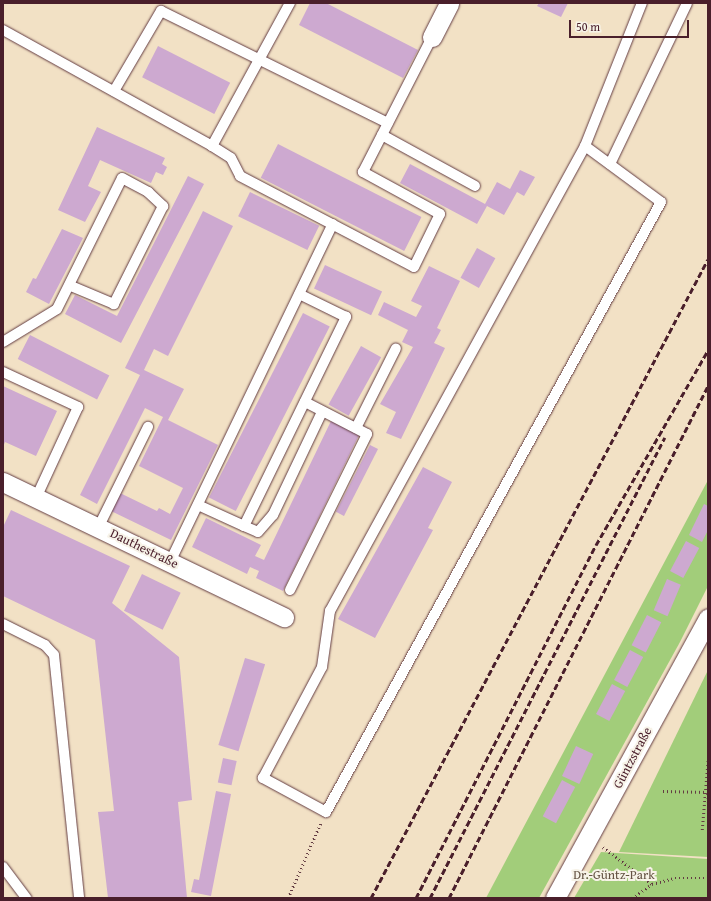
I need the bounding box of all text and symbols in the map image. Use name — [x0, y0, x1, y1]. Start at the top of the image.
scale bar — [571, 12, 691, 38]
text: 50 m — [576, 18, 600, 35]
street label: Dauthestraße — [107, 526, 181, 572]
street label: Güntzstraße — [610, 725, 656, 791]
park label: Dr.-Güntz-Park — [573, 867, 655, 883]

